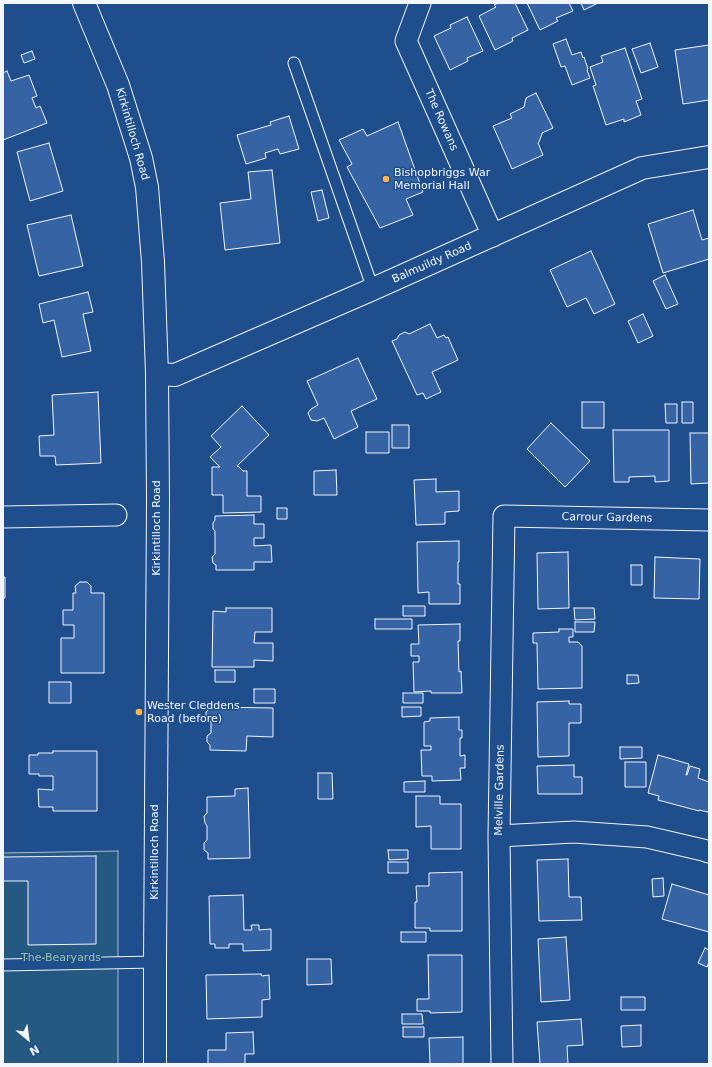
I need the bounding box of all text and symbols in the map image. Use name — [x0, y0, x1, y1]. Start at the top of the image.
street label: Kirkintilloch Road — [112, 86, 152, 182]
street label: The Rowans — [421, 87, 461, 153]
place label: Bishopbriggs War Memorial Hall — [394, 166, 490, 192]
marker: Bishopbriggs War Memorial Hall — [381, 174, 391, 184]
street label: Balmuildy Road — [390, 240, 474, 286]
street label: Kirkintilloch Road — [150, 480, 164, 576]
street label: Carrour Gardens — [561, 511, 653, 525]
place label: Wester Cleddens Road (before) — [147, 699, 240, 725]
marker: Wester Cleddens Road (before) — [134, 707, 144, 717]
street label: Melville Gardens — [493, 744, 507, 836]
street label: Kirkintilloch Road — [148, 804, 162, 900]
park label: The Bearyards — [21, 951, 101, 965]
north arrow — [8, 1019, 48, 1059]
text: N — [27, 1042, 41, 1058]

